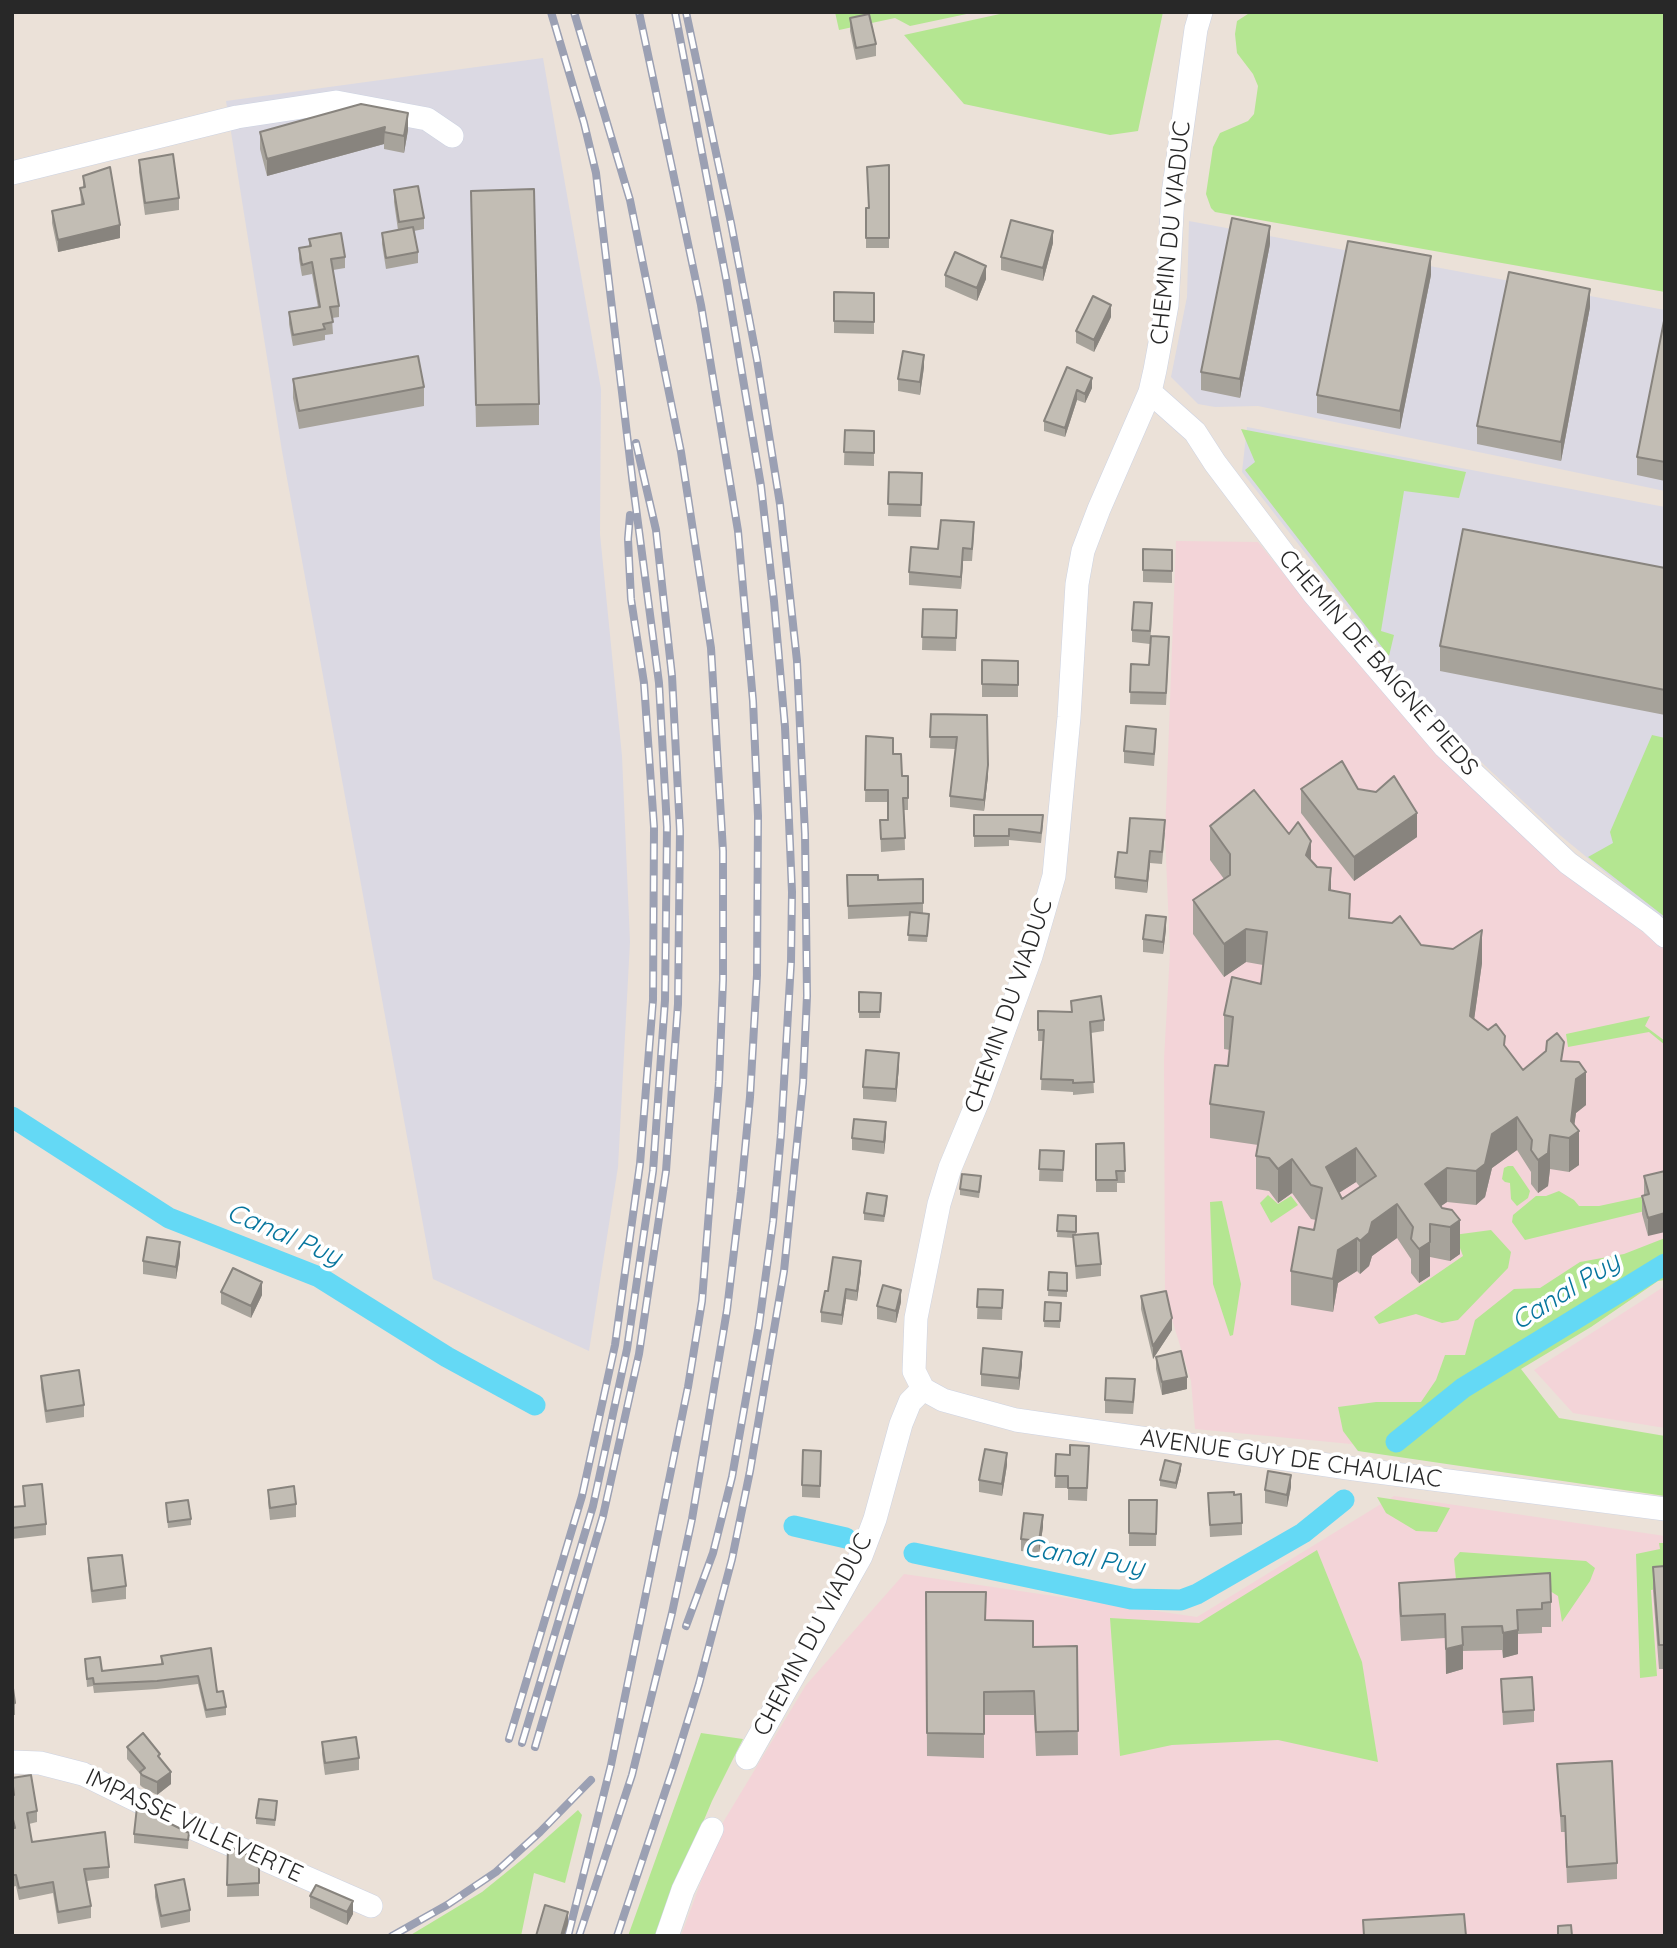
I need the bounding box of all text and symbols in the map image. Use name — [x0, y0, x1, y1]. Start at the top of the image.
street label: CHEMIN DU VIADUC — [1145, 120, 1197, 346]
street label: CHEMIN DE BAIGNE PIEDS — [1272, 544, 1484, 782]
street label: CHEMIN DU VIADUC — [959, 895, 1059, 1117]
water label: Canal Puy — [222, 1197, 346, 1273]
water label: Canal Puy — [1506, 1247, 1626, 1337]
street label: AVENUE GUY DE CHAULIAC — [1139, 1424, 1443, 1494]
street label: CHEMIN DU VIADUC — [747, 1529, 879, 1741]
water label: Canal Puy — [1021, 1532, 1147, 1584]
street label: IMPASSE VILLEVERTE — [81, 1763, 307, 1889]

